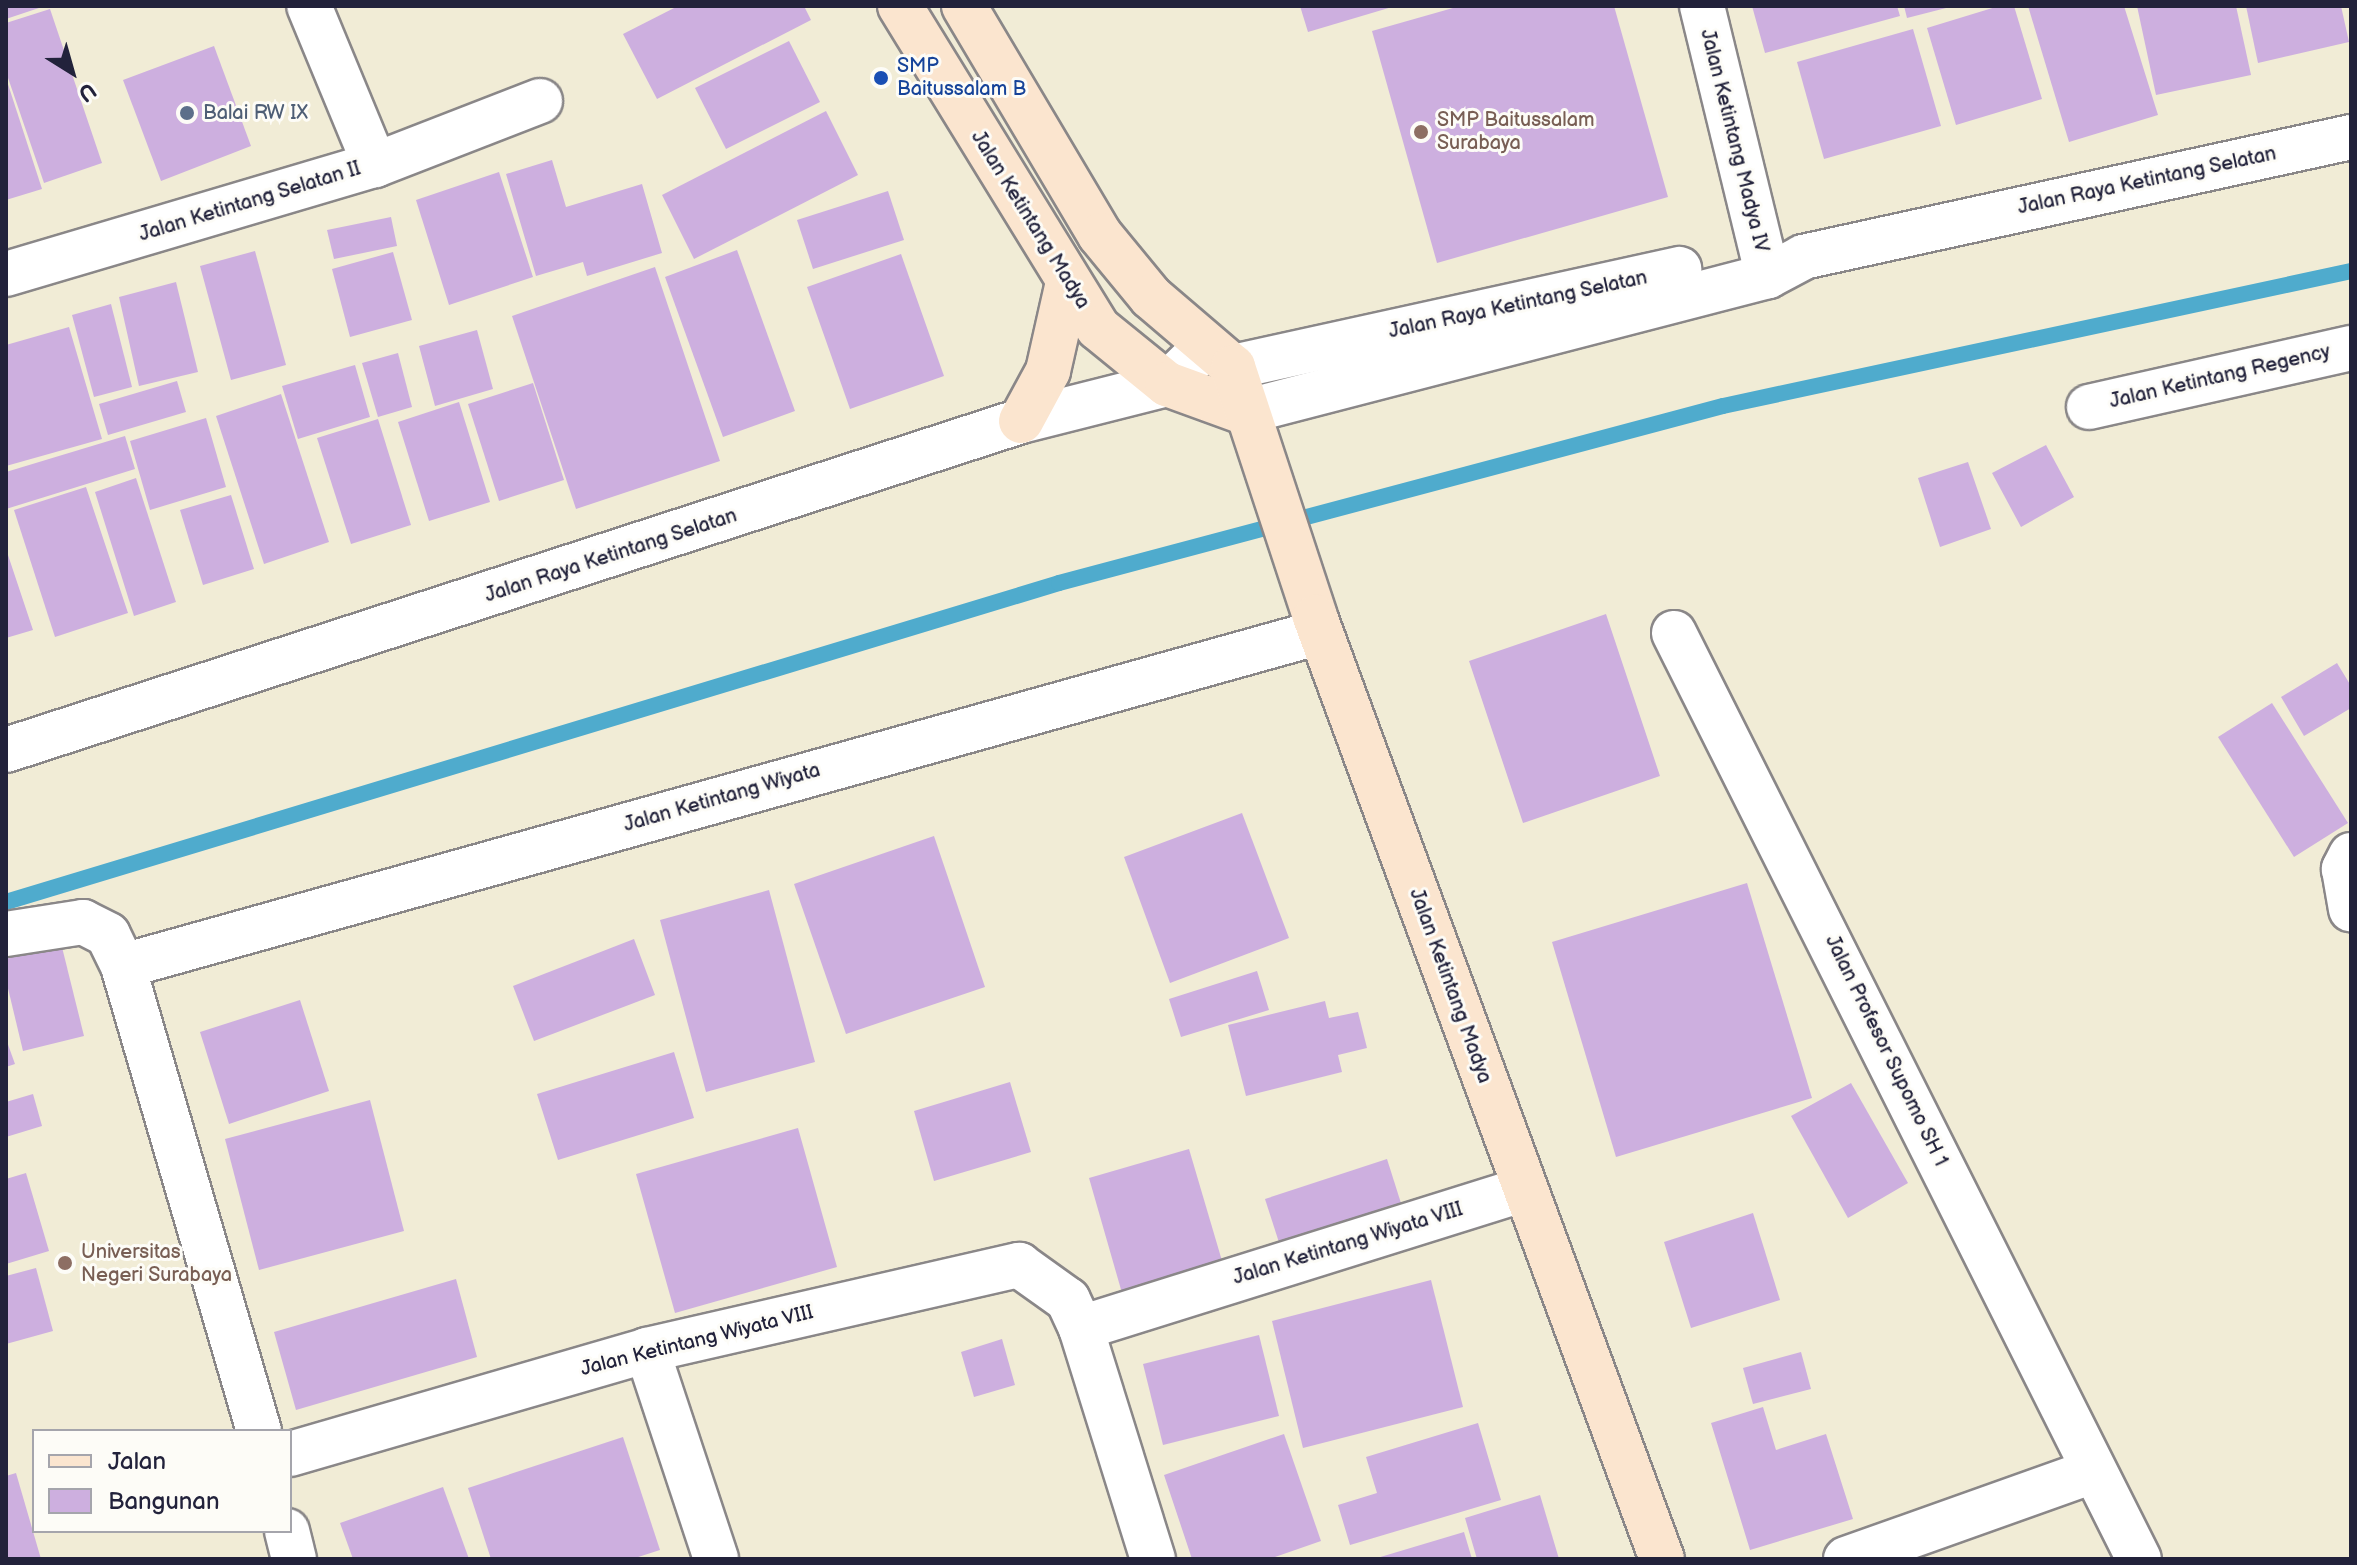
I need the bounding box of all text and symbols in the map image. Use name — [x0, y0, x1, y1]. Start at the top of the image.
street label: Jalan Ketintang Madya IV — [1695, 27, 1773, 255]
north arrow — [32, 32, 112, 112]
place label: SMP Baitussalam B — [897, 54, 1026, 101]
marker: SMP Baitussalam B — [872, 69, 890, 87]
text: U — [72, 76, 101, 107]
place label: Balai RW IX — [203, 101, 308, 125]
marker: Balai RW IX — [178, 104, 196, 122]
place label: SMP Baitussalam Surabaya — [1437, 108, 1595, 155]
marker: SMP Baitussalam Surabaya — [1412, 123, 1430, 141]
street label: Jalan Ketintang Madya — [965, 127, 1095, 313]
street label: Jalan Raya Ketintang Selatan — [2015, 142, 2279, 220]
street label: Jalan Ketintang Selatan II — [136, 157, 364, 247]
street label: Jalan Raya Ketintang Selatan — [1386, 266, 1650, 344]
street label: Jalan Ketintang Regency — [2107, 340, 2333, 414]
street label: Jalan Raya Ketintang Selatan — [482, 504, 740, 608]
street label: Jalan Ketintang Wiyata — [621, 758, 823, 838]
street label: Jalan Ketintang Madya — [1404, 885, 1496, 1087]
street label: Jalan Profesor Supomo SH 1 — [1819, 931, 1953, 1171]
street label: Jalan Ketintang Wiyata VIII — [1230, 1197, 1466, 1291]
place label: Universitas Negeri Surabaya — [81, 1240, 232, 1287]
marker: Universitas Negeri Surabaya — [56, 1254, 74, 1272]
street label: Jalan Ketintang Wiyata VIII — [577, 1300, 817, 1382]
legend — [32, 1429, 292, 1533]
text: Jalan — [108, 1447, 166, 1476]
text: Bangunan — [108, 1487, 219, 1516]

